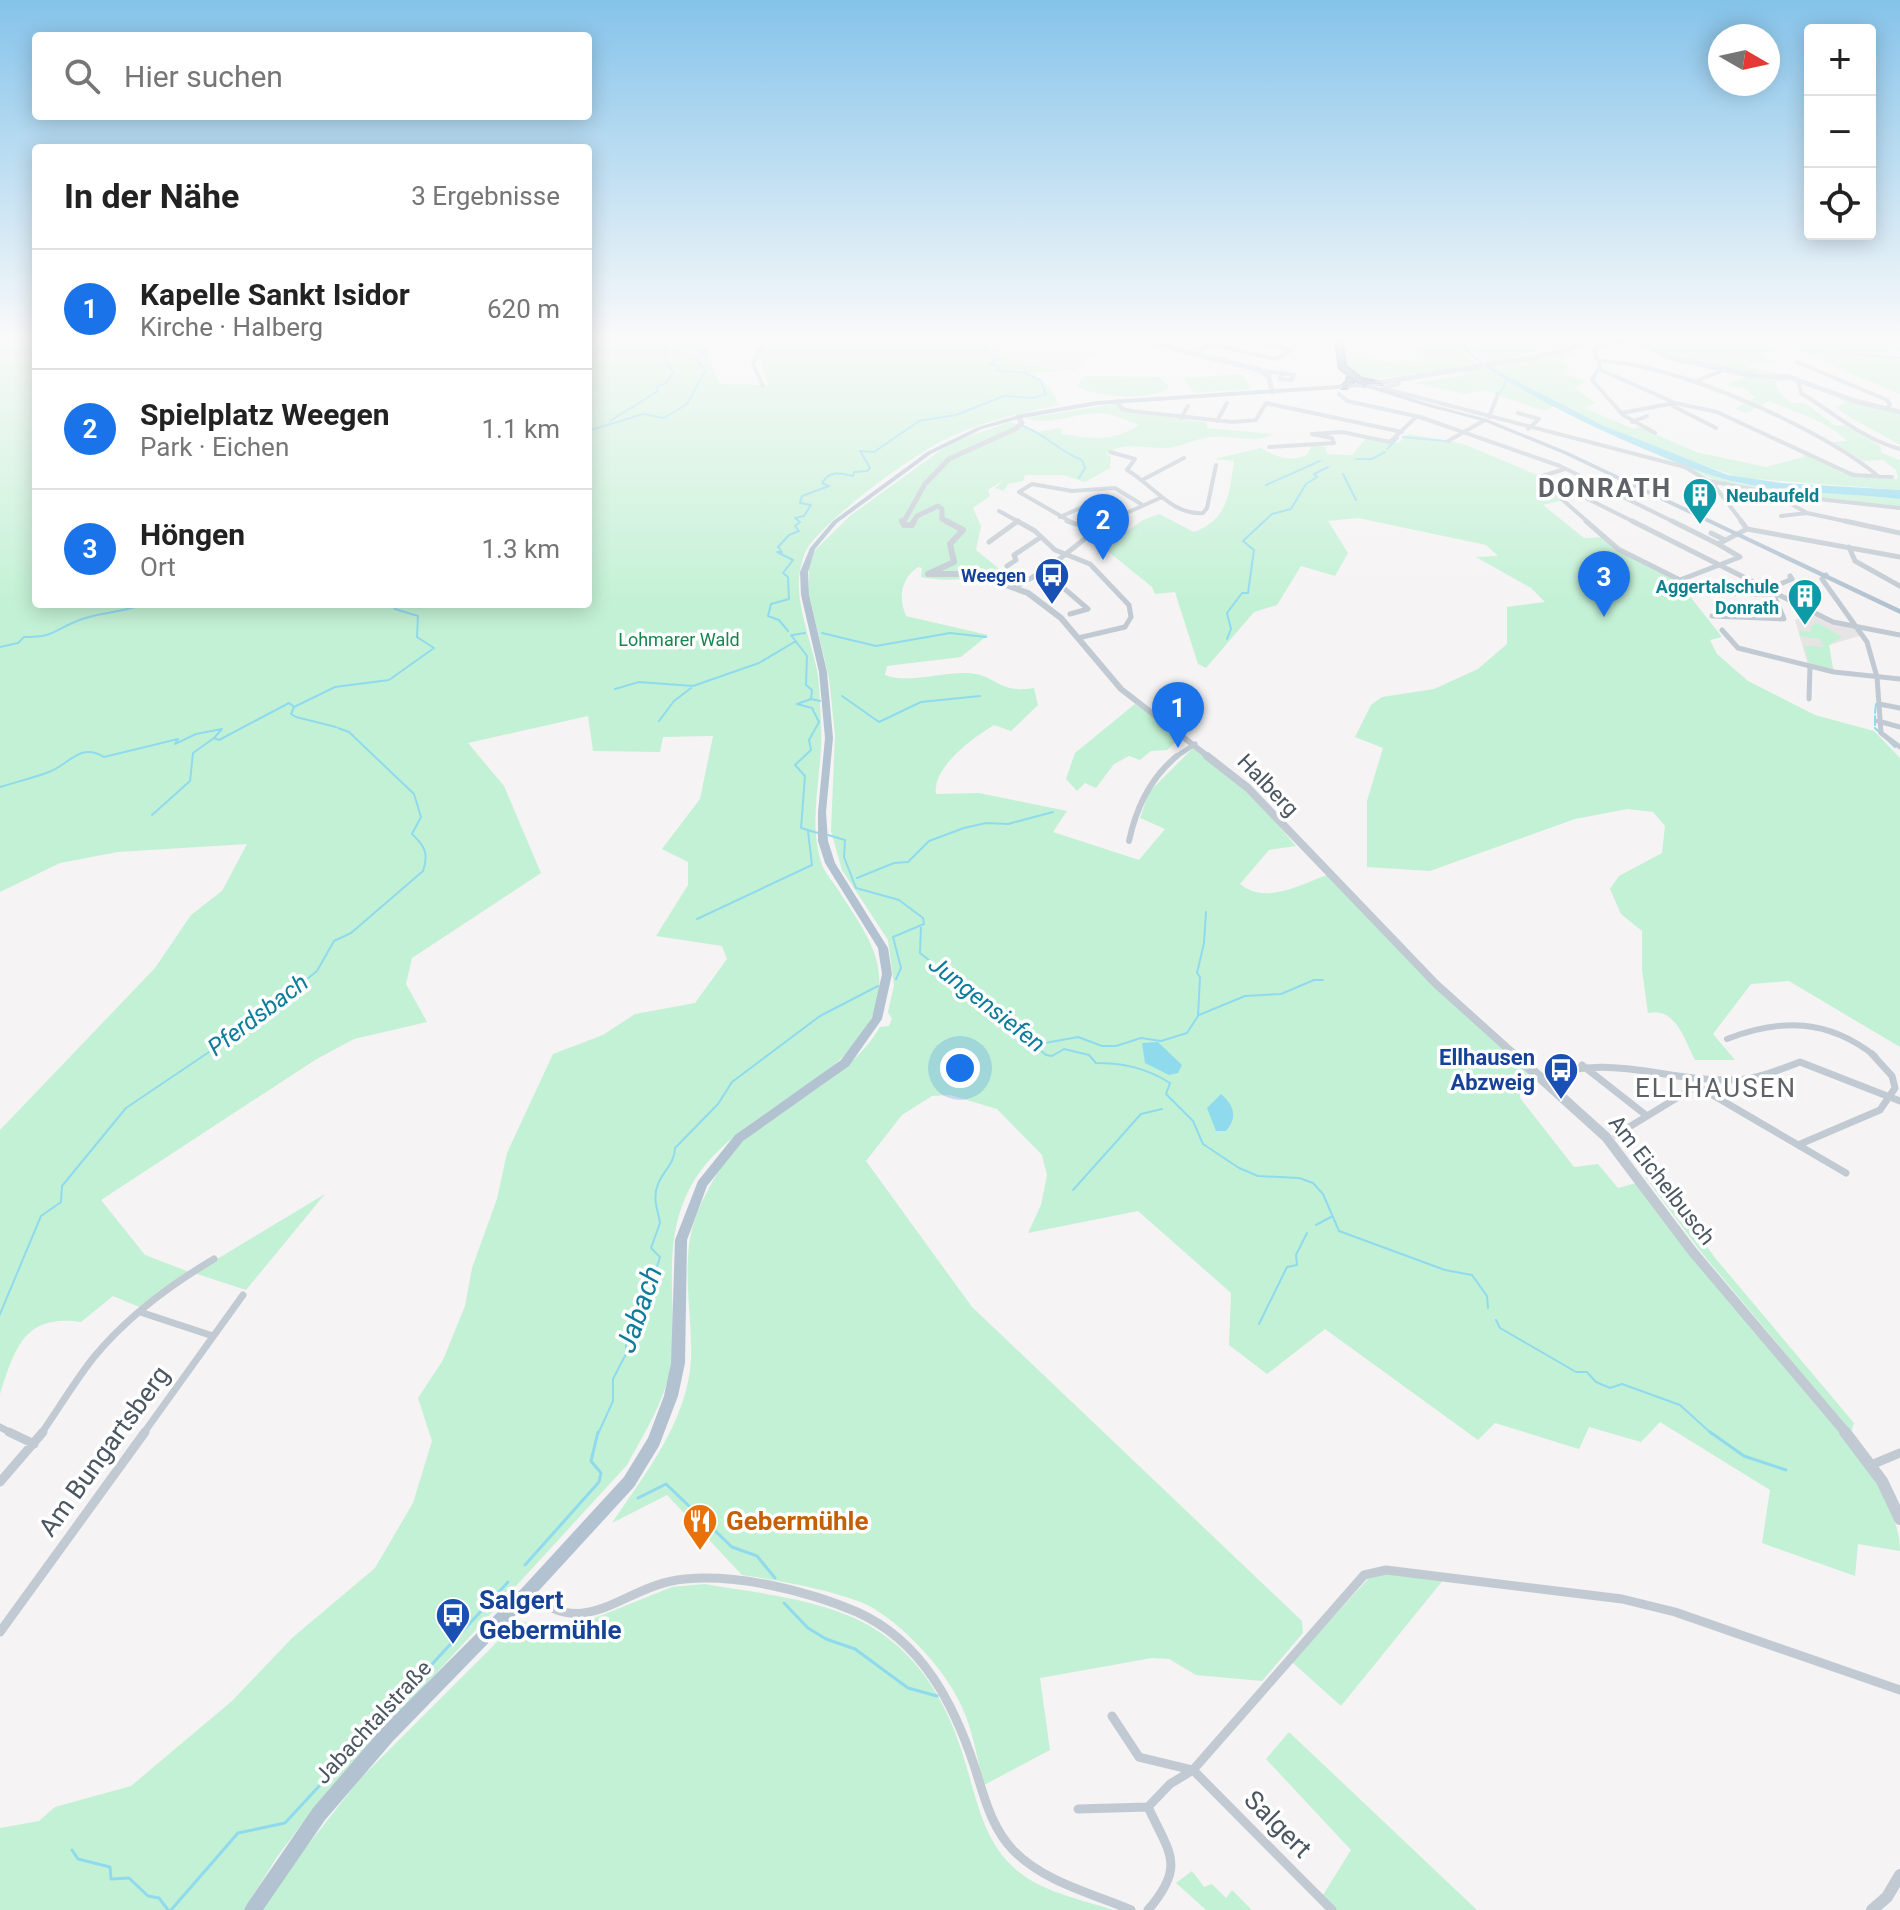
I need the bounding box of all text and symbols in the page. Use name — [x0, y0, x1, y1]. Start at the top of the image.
north arrow — [1708, 24, 1780, 96]
map controls — [1804, 24, 1876, 240]
button: + — [1804, 24, 1876, 96]
search box — [32, 32, 592, 120]
icon: search — [60, 54, 104, 98]
text: Hier suchen — [124, 59, 283, 94]
button: − — [1804, 96, 1876, 168]
button: locate — [1804, 168, 1876, 240]
text: In der Nähe — [64, 176, 239, 216]
text: 3 Ergebnisse — [411, 181, 560, 211]
text: Kapelle Sankt Isidor — [140, 277, 410, 312]
text: 1 — [83, 294, 97, 324]
text: 620 m — [487, 294, 560, 324]
text: Kirche · Halberg — [140, 312, 323, 342]
text: Spielplatz Weegen — [140, 397, 390, 432]
text: 2 — [83, 414, 97, 444]
text: 1.1 km — [481, 414, 560, 444]
text: Park · Eichen — [140, 432, 289, 462]
district label: DONRATH — [1538, 473, 1672, 503]
building icon: Neubaufeld — [1681, 476, 1719, 526]
place label: Neubaufeld — [1726, 485, 1819, 506]
pin: 2 — [1077, 494, 1129, 560]
text: Höngen — [140, 517, 245, 552]
text: 3 — [83, 534, 97, 564]
text: 1.3 km — [481, 534, 560, 564]
pin: 3 — [1578, 551, 1630, 617]
text: Ort — [140, 552, 176, 582]
bus stop icon: Weegen — [1033, 556, 1071, 606]
place label: Weegen — [961, 565, 1026, 586]
place label: Aggertalschule Donrath — [1656, 576, 1779, 618]
building icon: Aggertalschule Donrath — [1786, 577, 1824, 627]
park label: Lohmarer Wald — [618, 629, 740, 650]
pin: 1 — [1152, 682, 1204, 748]
street label: Halberg — [1232, 749, 1304, 821]
water label: Jungensiefen — [923, 950, 1051, 1058]
water label: Pferdsbach — [202, 968, 314, 1062]
place label: Ellhausen Abzweig — [1439, 1045, 1535, 1095]
your location — [940, 1048, 980, 1088]
bus stop icon: Ellhausen Abzweig — [1542, 1051, 1580, 1101]
district label: ELLHAUSEN — [1635, 1073, 1797, 1103]
street label: Am Eichelbusch — [1604, 1110, 1720, 1250]
water label: Jabach — [609, 1262, 669, 1356]
street label: Am Bungartsberg — [32, 1360, 176, 1542]
restaurant icon: Gebermühle — [681, 1502, 719, 1552]
place label: Gebermühle — [726, 1506, 869, 1536]
place label: Salgert Gebermühle — [479, 1585, 622, 1645]
bus stop icon: Salgert Gebermühle — [434, 1596, 472, 1646]
street label: Jabachtalstraße — [310, 1655, 436, 1789]
street label: Salgert — [1238, 1784, 1318, 1864]

